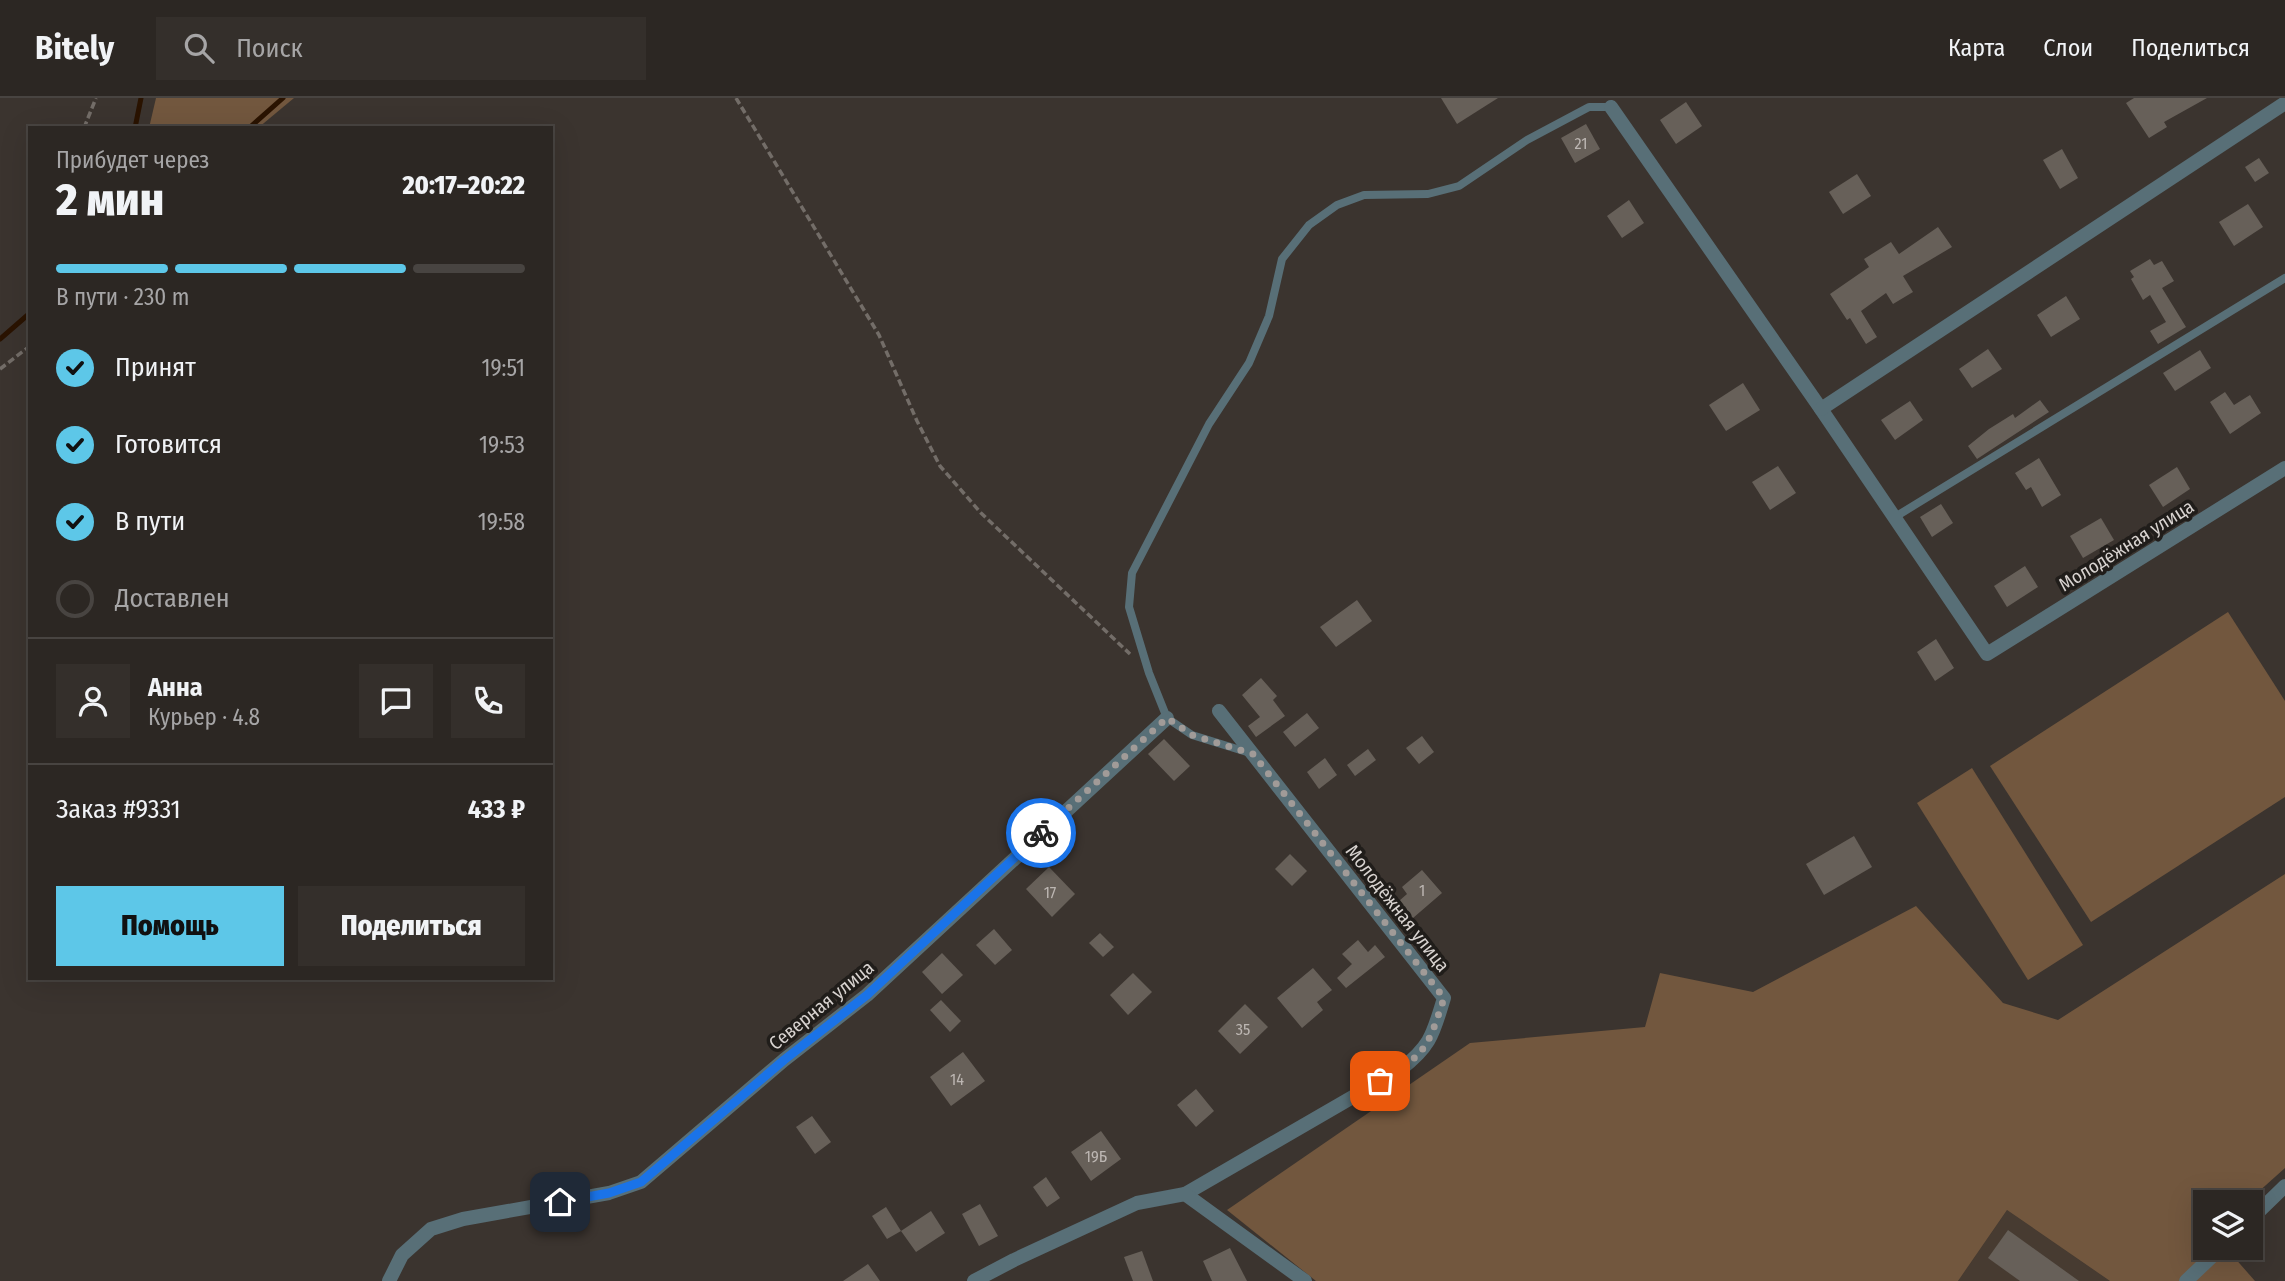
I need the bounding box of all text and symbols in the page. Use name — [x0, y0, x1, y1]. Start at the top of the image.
search box — [156, 17, 646, 80]
text: Bitely — [35, 28, 114, 68]
icon: search — [180, 29, 218, 67]
text: Поиск — [236, 33, 303, 64]
text: Карта — [1948, 34, 2005, 62]
text: Слои — [2043, 34, 2093, 62]
text: Поделиться — [2131, 34, 2250, 62]
house number: 21 — [1575, 134, 1587, 153]
text: Прибудет через — [56, 146, 209, 174]
text: 20:17–20:22 — [402, 170, 525, 201]
text: 2 мин — [56, 172, 164, 227]
text: В пути · 230 m — [56, 283, 189, 311]
icon: check — [56, 349, 94, 387]
text: Принят — [115, 352, 196, 383]
text: 19:51 — [481, 354, 525, 382]
icon: check — [56, 426, 94, 464]
text: Готовится — [115, 429, 222, 460]
text: 19:53 — [479, 431, 525, 459]
street label: Молодёжная улица — [2055, 495, 2198, 596]
icon: check — [56, 503, 94, 541]
text: В пути — [115, 506, 185, 537]
text: 19:58 — [478, 508, 525, 536]
text: Доставлен — [115, 583, 230, 614]
button: person — [56, 664, 130, 738]
button: chat — [359, 664, 433, 738]
button: phone — [451, 664, 525, 738]
text: Анна — [148, 672, 203, 703]
text: Курьер · 4.8 — [148, 703, 260, 731]
text: Заказ #9331 — [56, 794, 181, 825]
text: 433 ₽ — [468, 794, 525, 825]
courier — [1006, 798, 1076, 868]
icon: bike — [1022, 814, 1060, 852]
street label: Молодёжная улица — [1341, 840, 1454, 976]
house number: 1 — [1419, 881, 1425, 900]
house number: 17 — [1044, 883, 1057, 902]
button: Помощь — [56, 886, 284, 966]
button: Поделиться — [298, 886, 525, 966]
street label: Северная улица — [764, 956, 879, 1055]
house number: 35 — [1236, 1020, 1250, 1039]
pin — [1350, 1051, 1410, 1111]
icon: bag — [1361, 1062, 1399, 1100]
house number: 14 — [950, 1070, 964, 1089]
house number: 19Б — [1085, 1147, 1107, 1166]
pin — [530, 1172, 590, 1232]
icon: home — [541, 1183, 579, 1221]
map controls — [2193, 1190, 2263, 1260]
button: layers — [2193, 1190, 2263, 1260]

